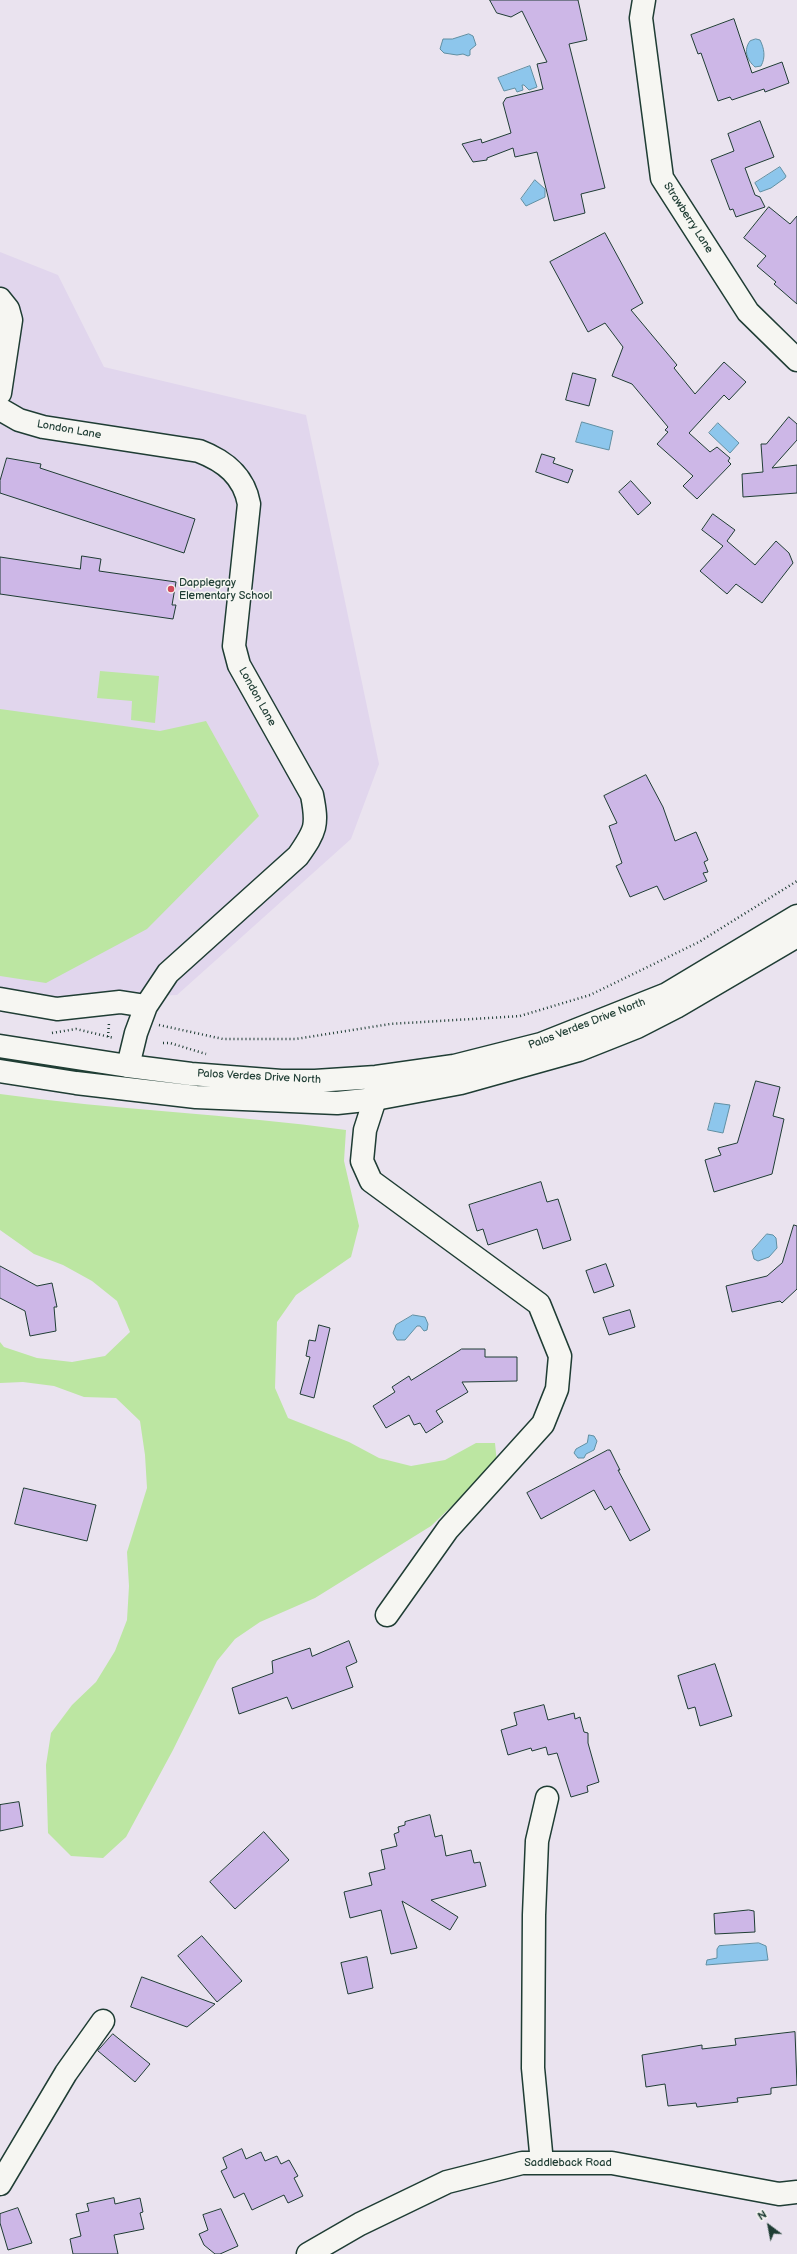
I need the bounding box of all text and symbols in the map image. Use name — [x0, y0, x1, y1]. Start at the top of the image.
street label: Strawberry Lane — [660, 180, 716, 256]
street label: London Lane — [36, 418, 102, 442]
place label: Dapplegray Elementary School — [179, 576, 272, 602]
marker: Dapplegray Elementary School — [166, 584, 176, 594]
street label: London Lane — [235, 665, 279, 729]
street label: Palos Verdes Drive North — [527, 996, 647, 1052]
street label: Palos Verdes Drive North — [197, 1067, 321, 1087]
street label: Saddleback Road — [524, 2156, 612, 2170]
north arrow — [749, 2206, 789, 2246]
text: N — [755, 2208, 769, 2223]

